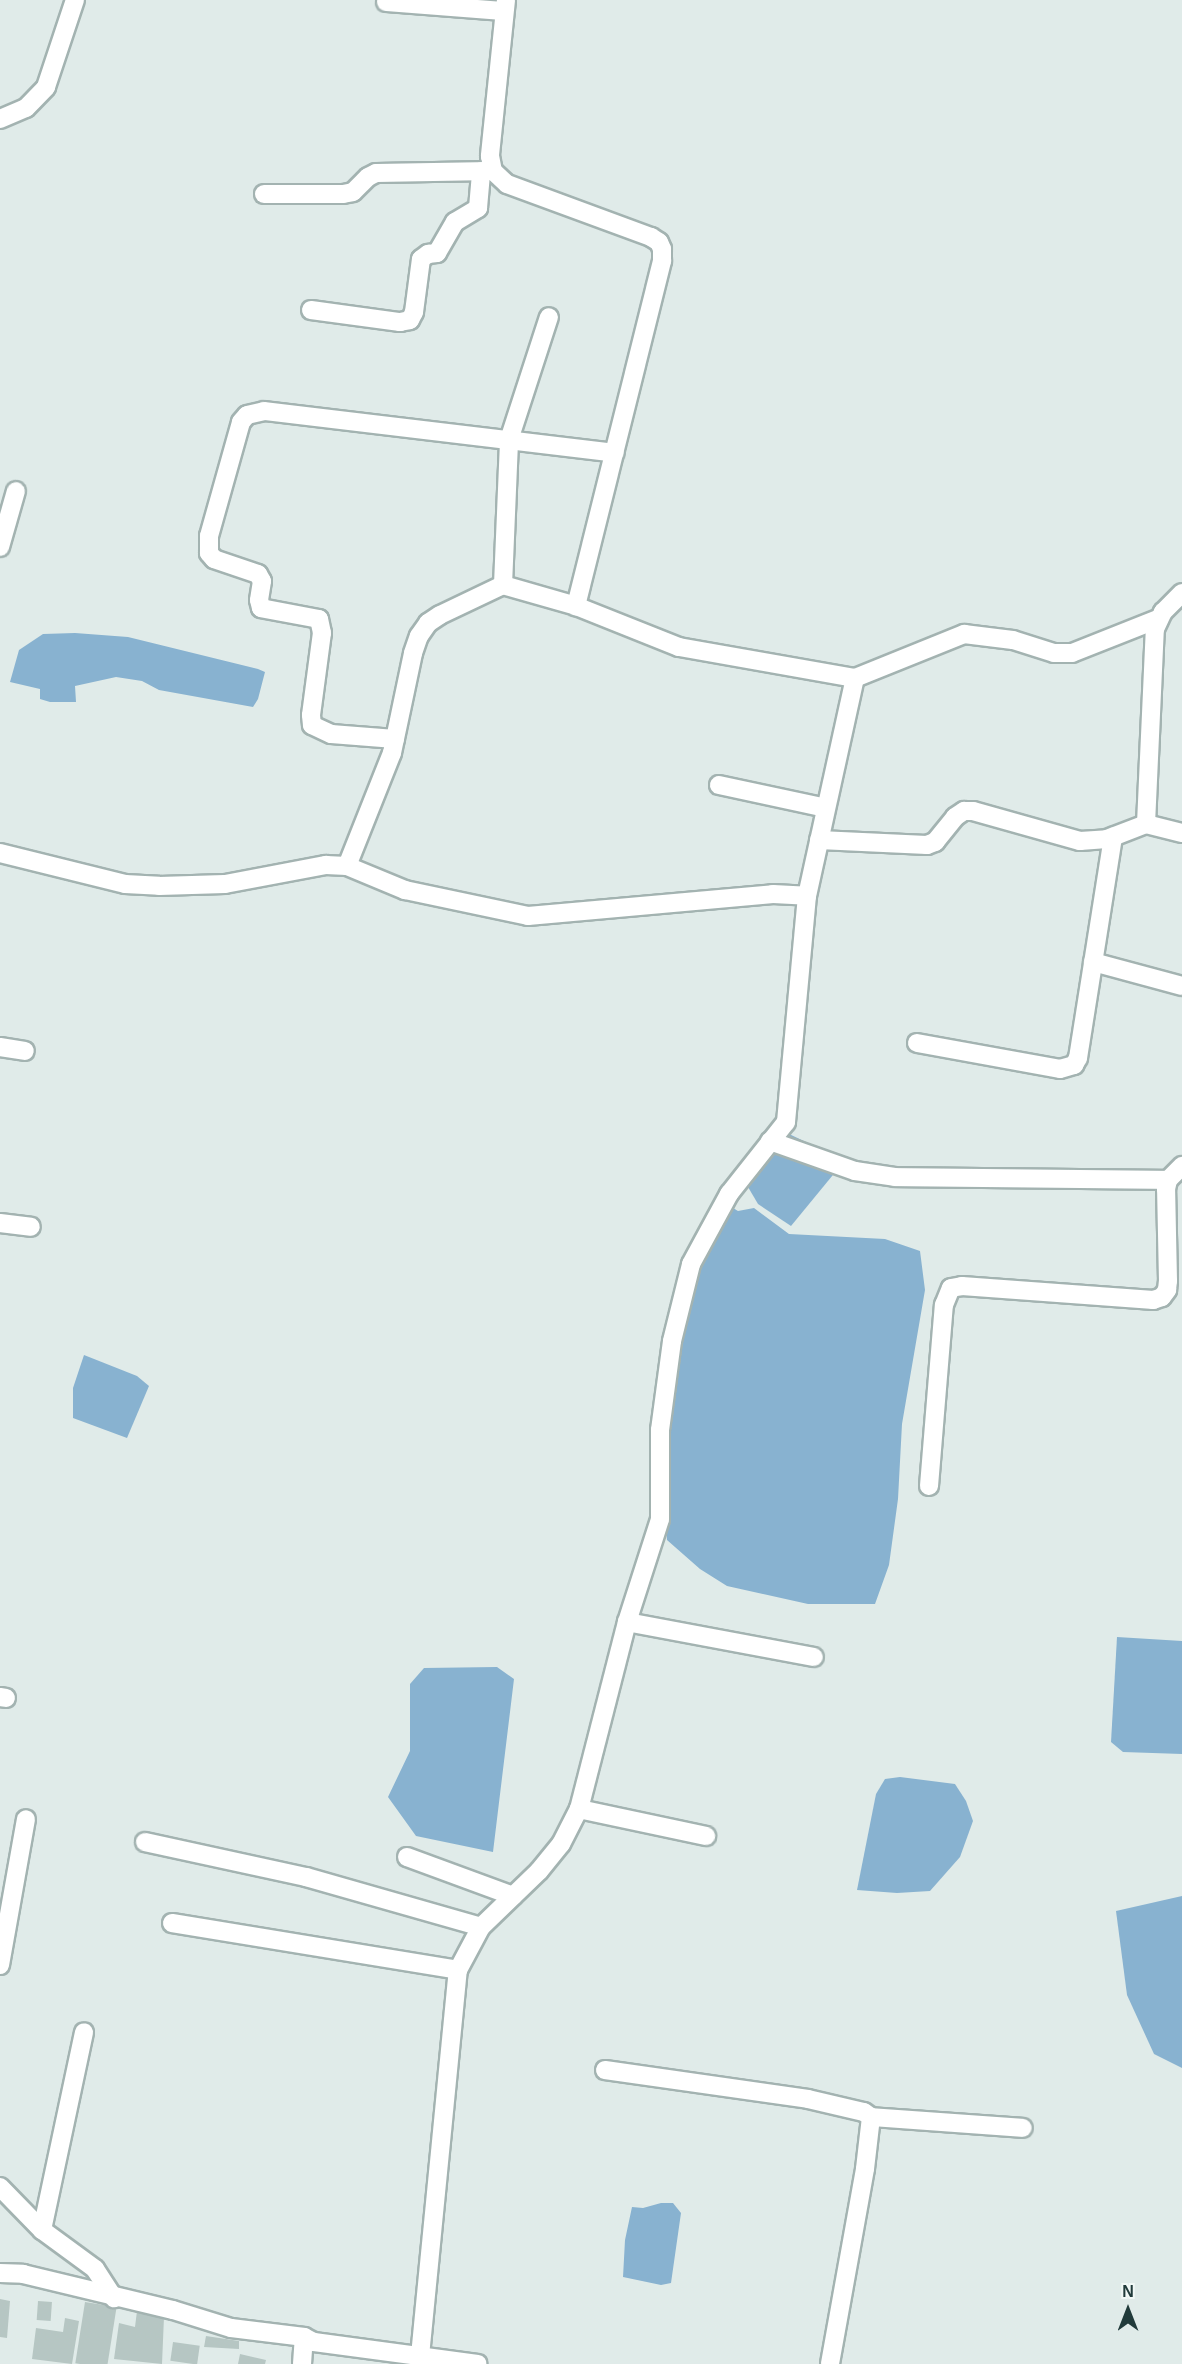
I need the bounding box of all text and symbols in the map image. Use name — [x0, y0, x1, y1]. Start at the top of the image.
north arrow — [1098, 2280, 1158, 2340]
text: N — [1122, 2283, 1134, 2300]

